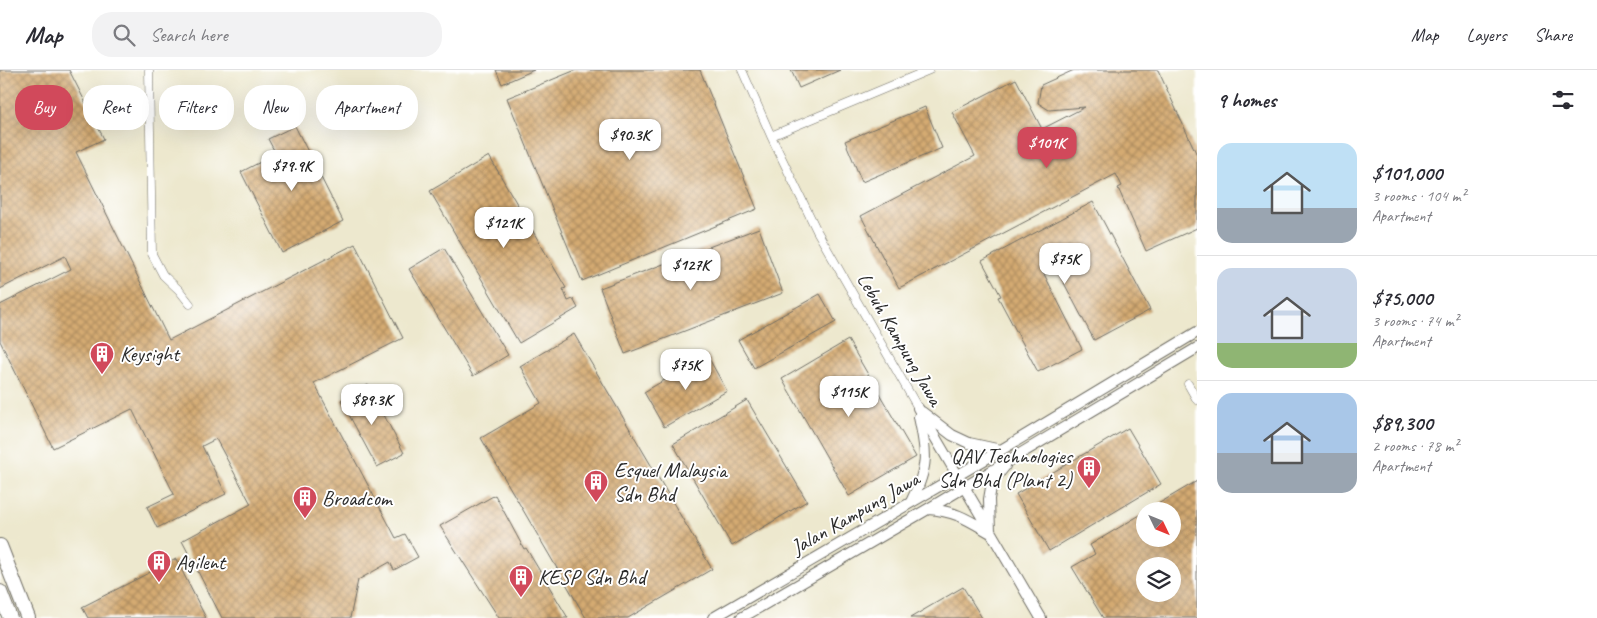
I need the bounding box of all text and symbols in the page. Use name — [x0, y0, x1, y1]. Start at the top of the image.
search box — [92, 12, 442, 57]
text: Map — [25, 20, 62, 50]
icon: search — [110, 21, 138, 49]
text: Search here — [150, 23, 228, 47]
text: Map — [1411, 24, 1439, 46]
text: Layers — [1467, 24, 1506, 46]
text: Share — [1534, 24, 1572, 46]
chip: Buy — [15, 85, 73, 130]
chip: Rent — [83, 85, 149, 130]
chip: Filters — [159, 85, 234, 130]
chip: New — [244, 85, 306, 130]
chip: Apartment — [316, 85, 418, 130]
icon: filters — [1549, 86, 1577, 114]
text: 9 homes — [1217, 87, 1276, 113]
pin: $90.3K — [589, 118, 671, 161]
text: $90.3K — [610, 125, 650, 145]
pin: $101K — [1012, 126, 1082, 169]
text: $101K — [1029, 133, 1065, 153]
pin: $79.9K — [251, 150, 333, 192]
text: $79.9K — [272, 156, 312, 176]
text: $101,000 — [1372, 160, 1442, 186]
icon: home — [1257, 163, 1317, 223]
text: 3 rooms · 104 m² — [1372, 186, 1466, 206]
pin: $121K — [469, 206, 539, 249]
text: Apartment — [1372, 206, 1431, 226]
text: $121K — [486, 213, 522, 233]
pin: $75K — [1035, 242, 1095, 285]
pin: $127K — [656, 248, 726, 291]
text: $75K — [1050, 249, 1080, 269]
text: $127K — [673, 255, 709, 275]
street label: Lebuh Kampung Jawa — [851, 268, 950, 412]
text: $75,000 — [1372, 285, 1432, 311]
icon: home — [1257, 288, 1317, 348]
text: 3 rooms · 74 m² — [1372, 311, 1458, 331]
text: Apartment — [1372, 331, 1431, 351]
building icon: Keysight — [89, 341, 115, 375]
place label: Keysight — [120, 341, 181, 367]
pin: $75K — [656, 348, 716, 391]
text: $75K — [671, 355, 701, 375]
pin: $115K — [814, 376, 884, 418]
text: $115K — [831, 382, 867, 402]
pin: $89.3K — [331, 384, 413, 426]
text: $89.3K — [352, 390, 392, 410]
text: $89,300 — [1372, 410, 1433, 436]
icon: home — [1257, 413, 1317, 473]
text: 2 rooms · 78 m² — [1372, 436, 1458, 456]
place label: QAV Technologies Sdn Bhd (Plant 2) — [938, 443, 1074, 493]
building icon: QAV Technologies Sdn Bhd (Plant 2) — [1076, 455, 1102, 489]
text: Apartment — [1372, 456, 1431, 476]
place label: Esquel Malaysia Sdn Bhd — [614, 457, 729, 507]
street label: Jalan Kampung Jawa — [785, 465, 926, 561]
building icon: Esquel Malaysia Sdn Bhd — [583, 469, 609, 503]
building icon: Broadcom — [292, 485, 318, 519]
place label: Broadcom — [322, 485, 394, 511]
north arrow — [1136, 502, 1181, 548]
map controls — [1136, 502, 1181, 602]
building icon: Agilent — [146, 549, 172, 583]
place label: Agilent — [176, 549, 227, 575]
button: layers — [1136, 557, 1181, 602]
building icon: KESP Sdn Bhd — [508, 564, 534, 598]
place label: KESP Sdn Bhd — [538, 564, 649, 590]

